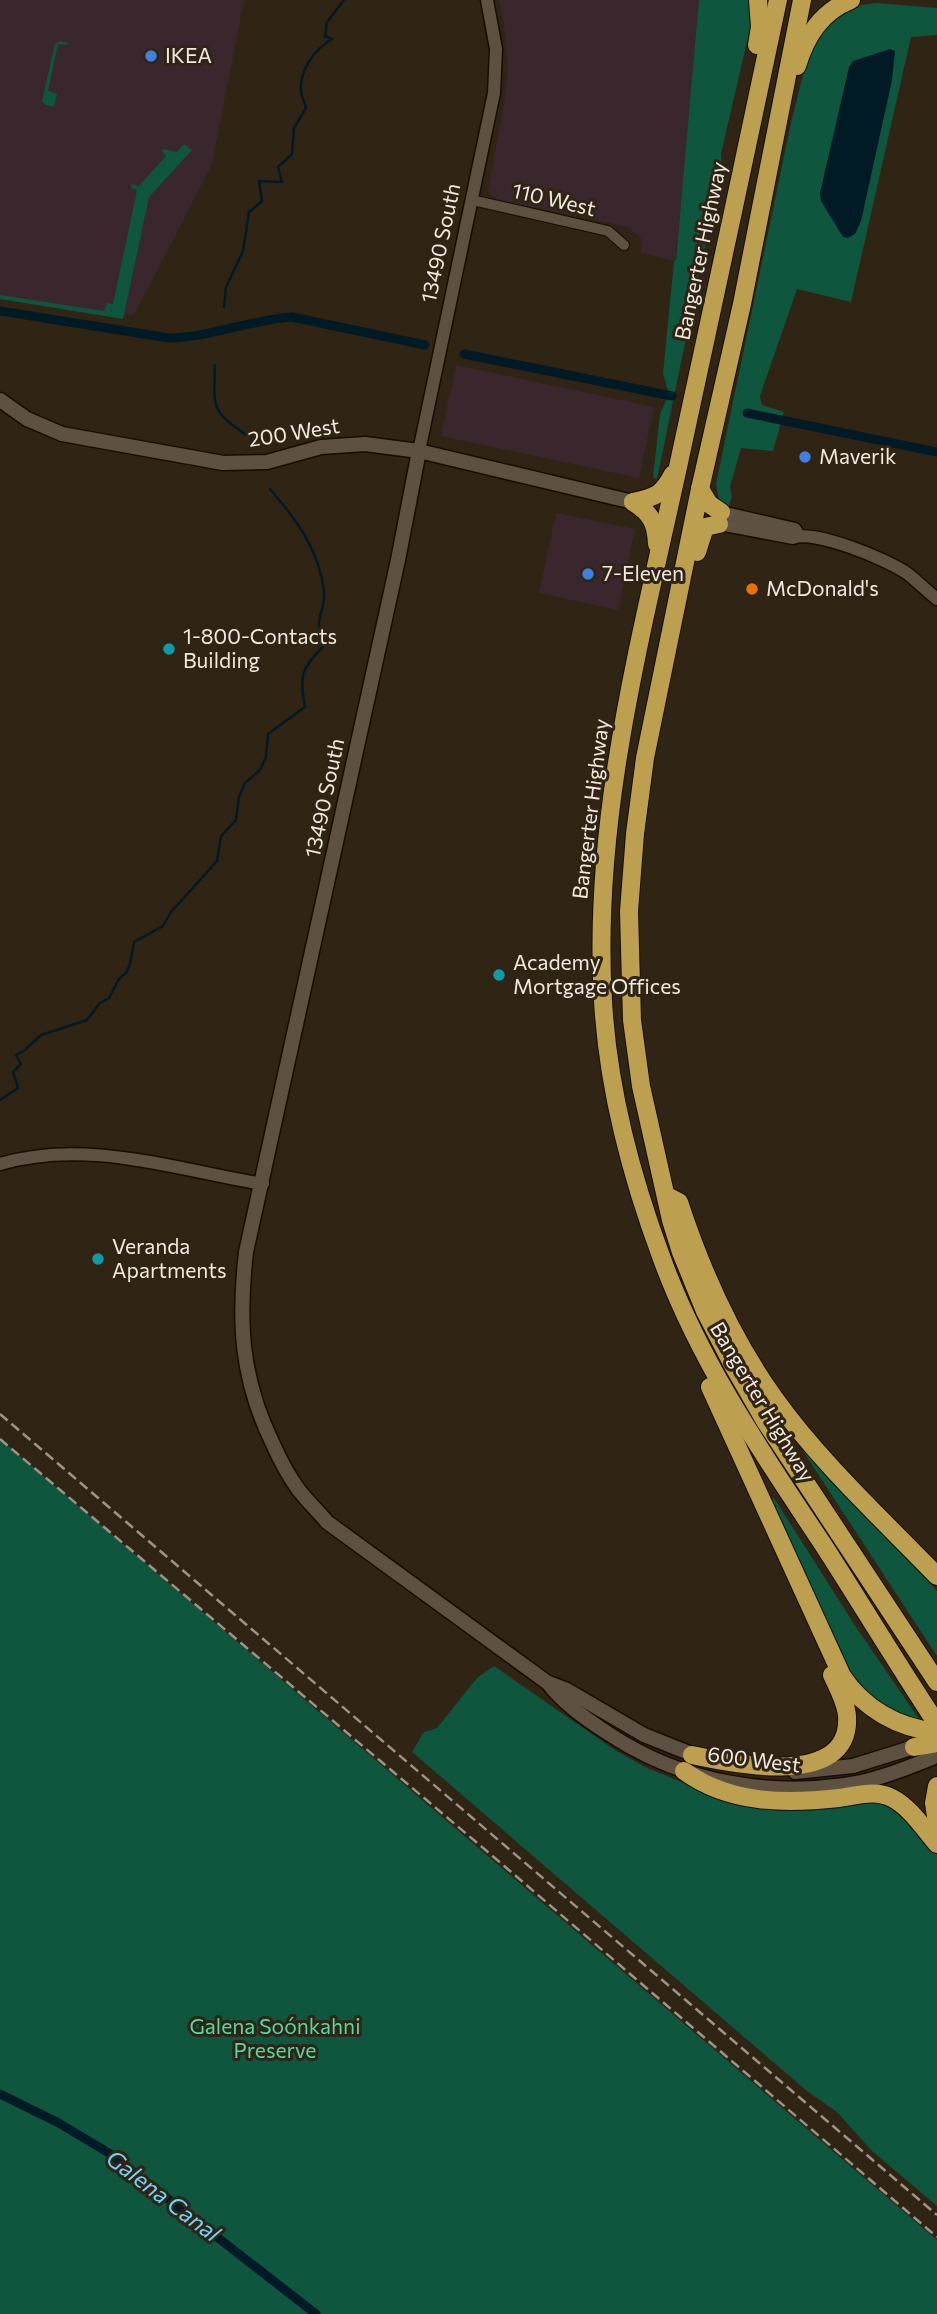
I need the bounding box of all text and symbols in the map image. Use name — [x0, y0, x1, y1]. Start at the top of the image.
place label: IKEA — [165, 42, 212, 67]
marker: IKEA — [143, 48, 159, 64]
street label: Bangerter Highway — [668, 159, 731, 342]
street label: 110 West — [510, 177, 598, 220]
street label: 13490 South — [415, 181, 464, 305]
street label: 200 West — [246, 412, 341, 451]
place label: Maverik — [819, 443, 896, 468]
marker: Maverik — [797, 449, 813, 465]
place label: 7-Eleven — [602, 560, 684, 585]
marker: 7-Eleven — [580, 566, 596, 582]
place label: McDonald's — [766, 575, 879, 600]
marker: McDonald's — [744, 581, 760, 597]
place label: 1-800-Contacts Building — [183, 623, 337, 672]
marker: 1-800-Contacts Building — [161, 641, 177, 657]
street label: Bangerter Highway — [566, 717, 613, 901]
street label: 13490 South — [299, 736, 348, 860]
place label: Academy Mortgage Offices — [513, 949, 681, 998]
marker: Academy Mortgage Offices — [491, 967, 507, 983]
place label: Veranda Apartments — [112, 1233, 227, 1282]
marker: Veranda Apartments — [90, 1251, 106, 1267]
street label: Bangerter Highway — [706, 1317, 821, 1486]
street label: 600 West — [706, 1740, 802, 1777]
park label: Galena Soónkahni Preserve — [189, 2013, 361, 2062]
water label: Galena Canal — [101, 2143, 227, 2248]

